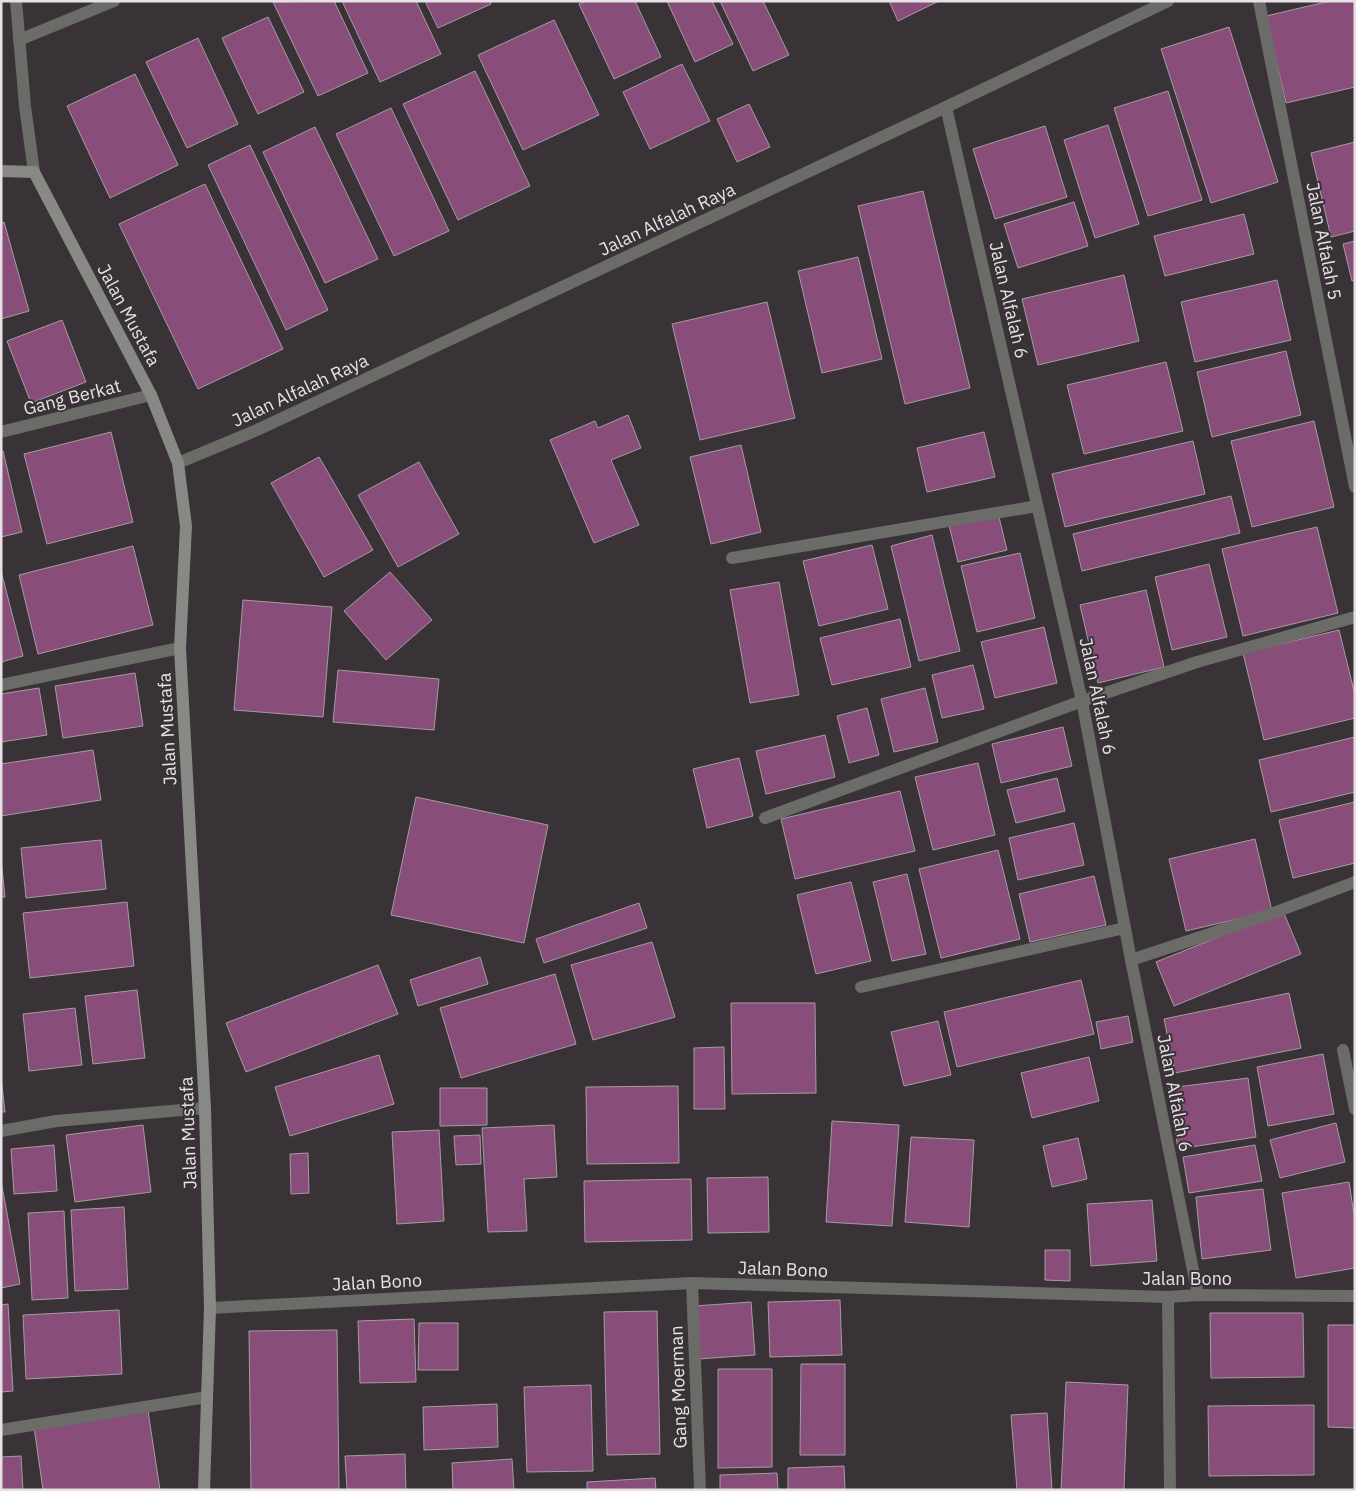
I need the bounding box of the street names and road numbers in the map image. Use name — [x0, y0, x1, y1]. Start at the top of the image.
street label: Jalan Alfalah Raya — [595, 177, 739, 261]
street label: Jalan Alfalah 5 — [1301, 180, 1347, 302]
street label: Jalan Alfalah 6 — [984, 239, 1034, 361]
street label: Jalan Mustafa — [92, 260, 166, 370]
street label: Jalan Alfalah Raya — [228, 348, 372, 432]
street label: Gang Berkat — [21, 374, 123, 420]
street label: Jalan Alfalah 6 — [1074, 635, 1122, 757]
street label: Jalan Mustafa — [153, 672, 181, 786]
street label: Jalan Alfalah 6 — [1152, 1032, 1198, 1154]
street label: Jalan Mustafa — [175, 1076, 201, 1190]
street label: Jalan Bono — [738, 1256, 828, 1282]
street label: Jalan Bono — [1142, 1267, 1232, 1290]
street label: Jalan Bono — [331, 1268, 423, 1296]
street label: Gang Moerman — [664, 1325, 692, 1449]

